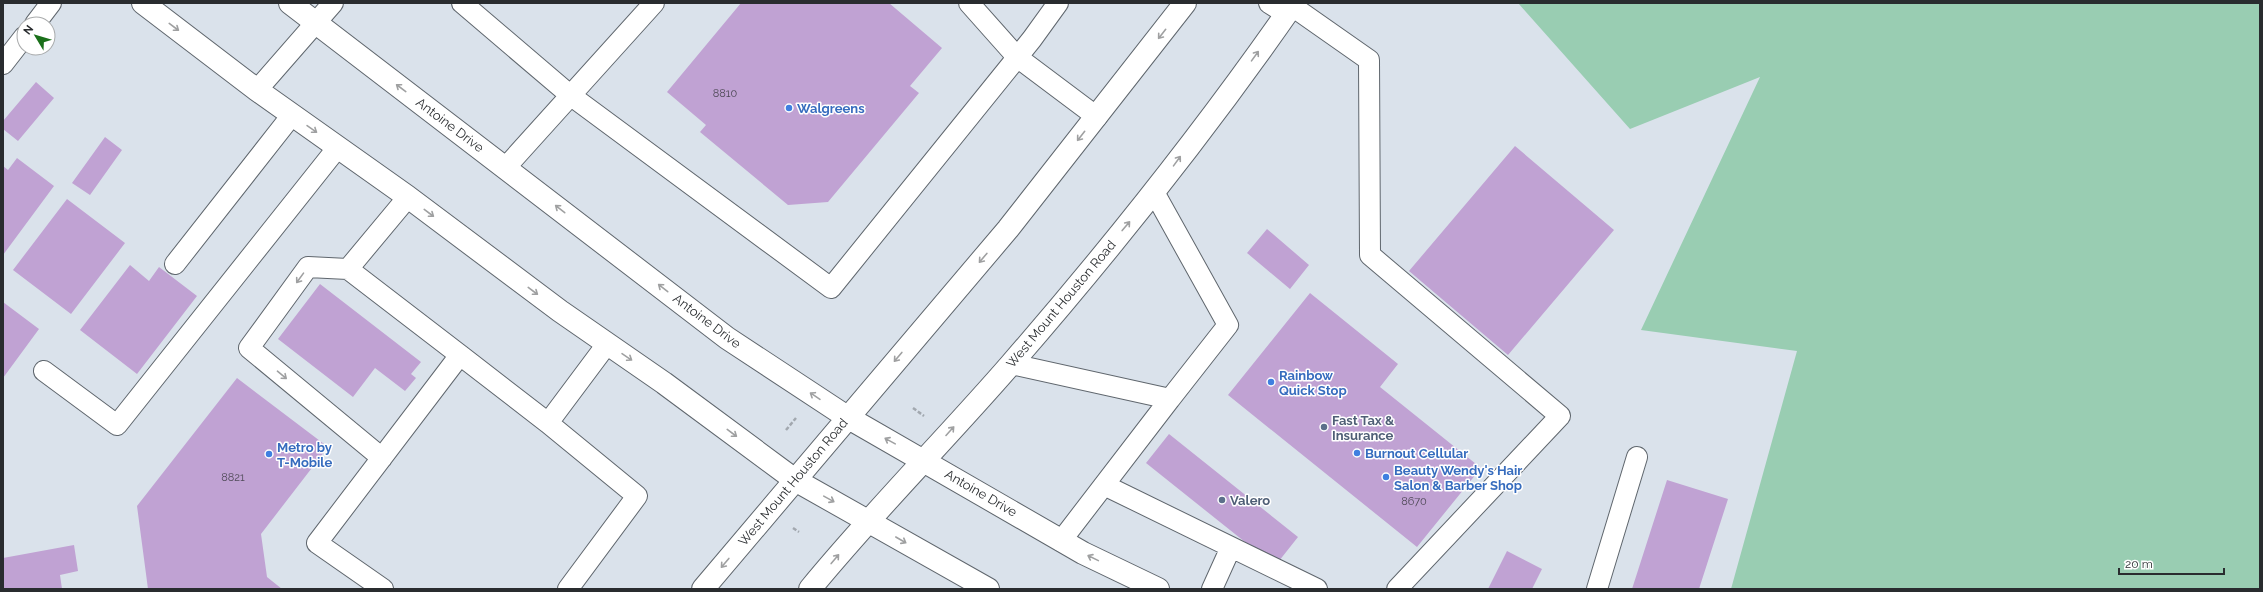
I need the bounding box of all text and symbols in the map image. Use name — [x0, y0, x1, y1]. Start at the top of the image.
north arrow — [16, 16, 56, 56]
one-way arrow — [168, 22, 179, 31]
text: N — [21, 23, 36, 37]
one-way arrow — [1158, 29, 1166, 40]
one-way arrow — [1251, 51, 1259, 62]
one-way arrow — [396, 83, 407, 92]
house number: 8810 — [713, 87, 738, 100]
street label: Antoine Drive — [413, 95, 487, 155]
place label: Walgreens — [797, 101, 865, 116]
marker: Walgreens — [784, 103, 794, 113]
one-way arrow — [306, 125, 317, 133]
one-way arrow — [1077, 131, 1086, 142]
one-way arrow — [1173, 155, 1182, 166]
one-way arrow — [555, 205, 566, 213]
one-way arrow — [423, 209, 434, 217]
one-way arrow — [1121, 221, 1130, 231]
street label: West Mount Houston Road — [1003, 237, 1119, 371]
one-way arrow — [978, 253, 987, 264]
one-way arrow — [296, 272, 304, 283]
one-way arrow — [658, 284, 669, 293]
one-way arrow — [527, 287, 538, 295]
street label: Antoine Drive — [670, 291, 744, 351]
one-way arrow — [894, 352, 903, 363]
one-way arrow — [621, 353, 632, 361]
place label: Rainbow Quick Stop — [1279, 368, 1347, 398]
one-way arrow — [277, 371, 287, 380]
marker: Rainbow Quick Stop — [1266, 377, 1276, 387]
one-way arrow — [810, 392, 821, 400]
place label: Fast Tax & Insurance — [1332, 413, 1395, 443]
street label: West Mount Houston Road — [735, 415, 851, 549]
marker: Fast Tax & Insurance — [1319, 422, 1329, 432]
one-way arrow — [946, 426, 955, 436]
one-way arrow — [726, 429, 737, 437]
one-way arrow — [884, 437, 896, 445]
place label: Metro by T-Mobile — [277, 440, 332, 470]
place label: Burnout Cellular — [1365, 446, 1468, 461]
marker: Burnout Cellular — [1352, 448, 1362, 458]
marker: Metro by T-Mobile — [264, 449, 274, 459]
place label: Beauty Wendy's Hair Salon & Barber Shop — [1394, 463, 1522, 493]
street label: Antoine Drive — [942, 466, 1020, 520]
house number: 8821 — [221, 471, 245, 484]
marker: Beauty Wendy's Hair Salon & Barber Shop — [1381, 472, 1391, 482]
place label: Valero — [1230, 493, 1270, 508]
marker: Valero — [1217, 495, 1227, 505]
house number: 8670 — [1401, 495, 1427, 508]
one-way arrow — [823, 496, 835, 504]
one-way arrow — [895, 536, 907, 544]
scale bar — [2119, 550, 2224, 576]
one-way arrow — [830, 554, 839, 564]
one-way arrow — [1087, 554, 1099, 561]
text: 20 m — [2125, 557, 2153, 571]
one-way arrow — [720, 558, 729, 569]

